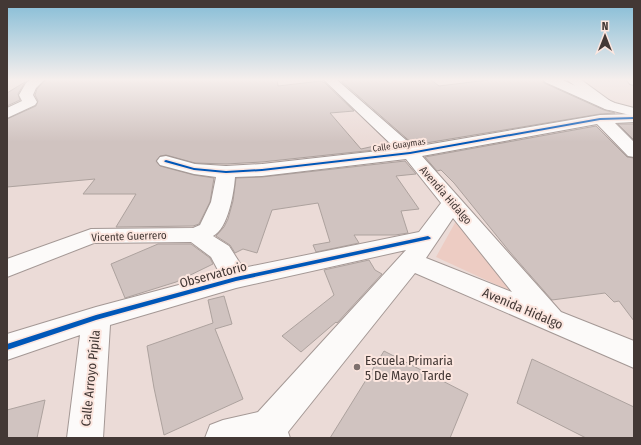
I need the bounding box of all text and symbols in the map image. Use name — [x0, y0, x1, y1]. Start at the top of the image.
north arrow — [585, 16, 625, 56]
text: N — [602, 20, 608, 33]
street label: Calle Guaymas — [372, 136, 426, 154]
street label: Avendia Hidalgo — [417, 164, 475, 227]
street label: Vicente Guerrero — [91, 229, 167, 244]
street label: Observatorio — [178, 258, 249, 291]
street label: Avenida Hidalgo — [480, 285, 565, 332]
street label: Calle Arroyo Pípila — [78, 329, 103, 427]
place label: Escuela Primaria 5 De Mayo Tarde — [365, 353, 453, 383]
marker: Escuela Primaria 5 De Mayo Tarde — [352, 362, 362, 372]

